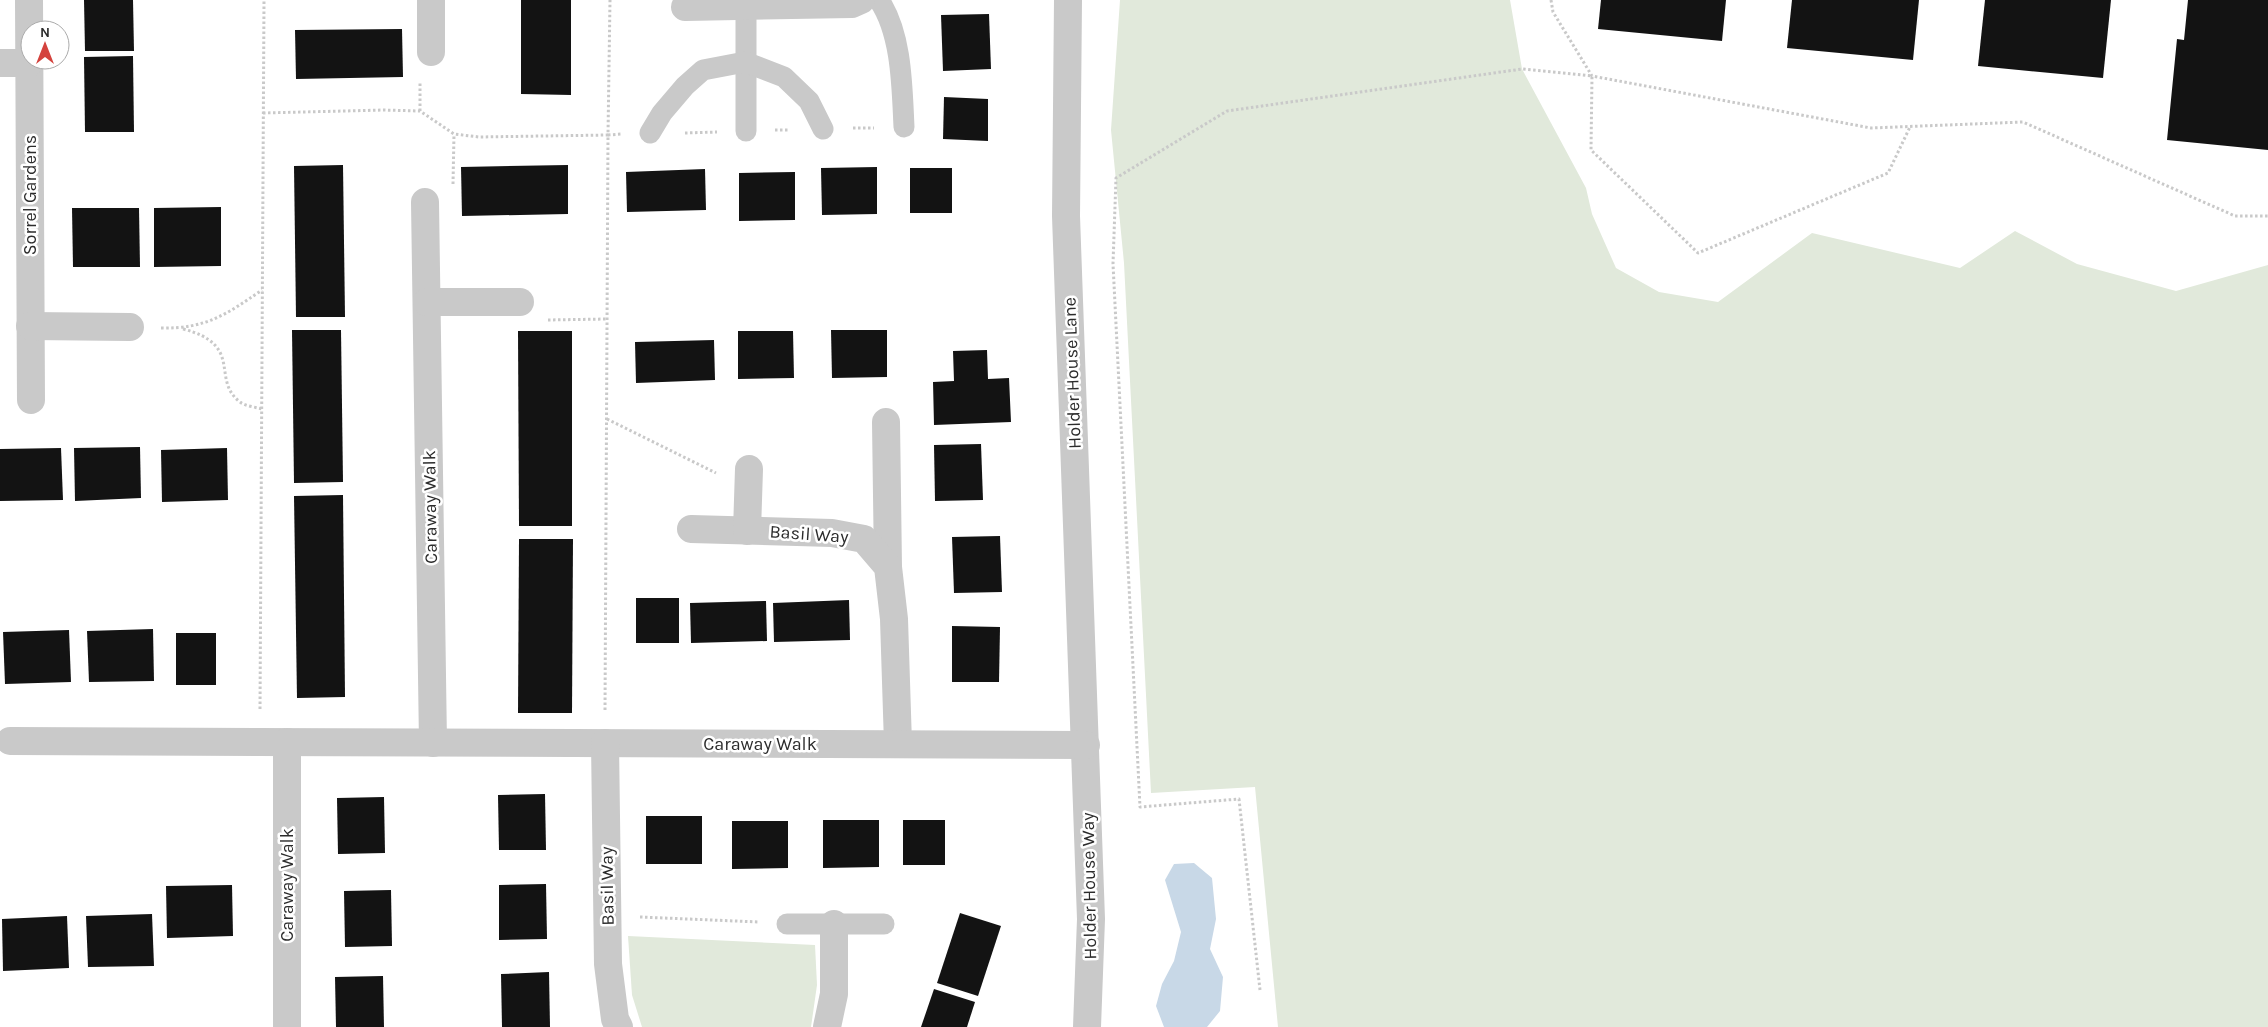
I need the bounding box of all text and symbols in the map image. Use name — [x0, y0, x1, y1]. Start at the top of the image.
north arrow — [20, 20, 70, 70]
text: N — [40, 24, 50, 41]
street label: Sorrel Gardens — [19, 135, 41, 255]
street label: Holder House Lane — [1058, 297, 1086, 449]
street label: Caraway Walk — [418, 450, 442, 564]
street label: Basil Way — [769, 520, 850, 548]
street label: Caraway Walk — [703, 733, 817, 755]
street label: Holder House Way — [1077, 812, 1101, 960]
street label: Caraway Walk — [276, 828, 298, 942]
street label: Basil Way — [595, 846, 619, 926]

